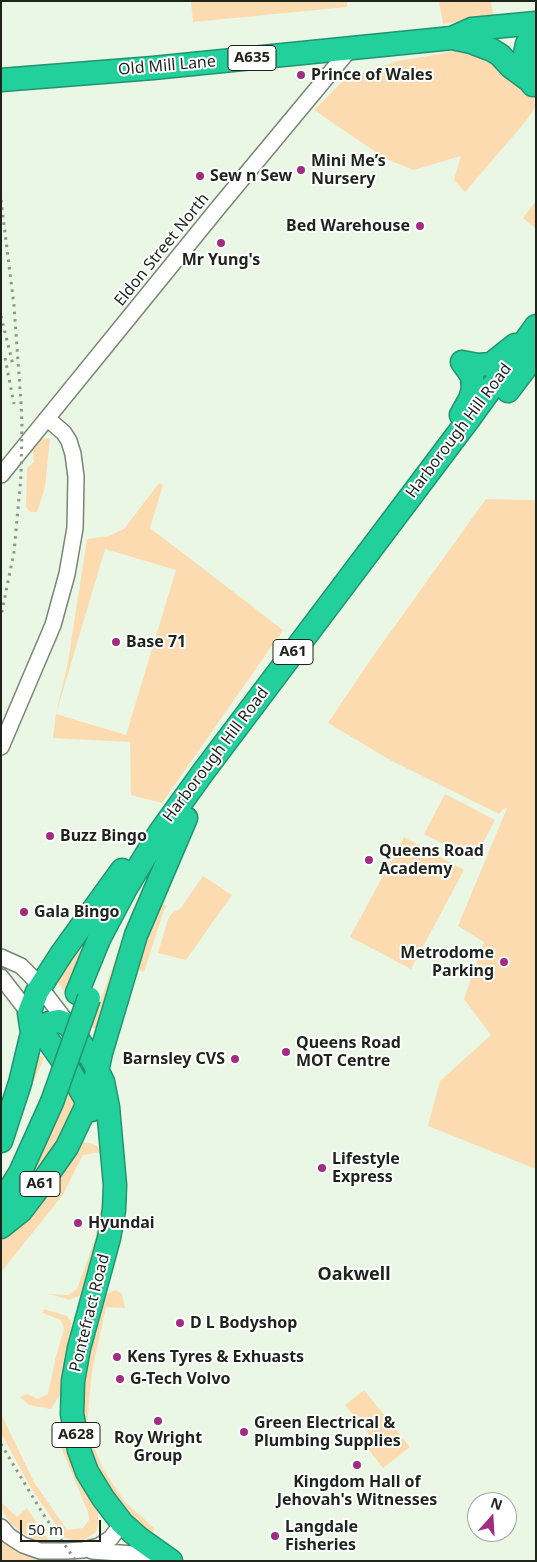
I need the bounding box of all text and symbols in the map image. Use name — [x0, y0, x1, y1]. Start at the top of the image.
road number: A635 — [228, 46, 276, 70]
street label: Old Mill Lane — [117, 52, 217, 80]
place label: Prince of Wales — [311, 65, 433, 85]
marker: Prince of Wales — [295, 69, 307, 81]
place label: Mini Me’s Nursery — [311, 151, 386, 189]
marker: Mini Me’s Nursery — [295, 164, 307, 176]
place label: Sew n Sew — [210, 166, 292, 186]
marker: Sew n Sew — [194, 170, 206, 182]
street label: Eldon Street North — [111, 190, 213, 310]
place label: Bed Warehouse — [286, 216, 410, 236]
marker: Bed Warehouse — [414, 220, 426, 232]
marker: Mr Yung's — [215, 237, 227, 249]
place label: Mr Yung's — [182, 250, 260, 270]
street label: Harborough Hill Road — [402, 360, 516, 502]
place label: Base 71 — [126, 632, 186, 652]
marker: Base 71 — [110, 636, 122, 648]
road number: A61 — [273, 640, 313, 664]
street label: Harborough Hill Road — [159, 684, 273, 826]
place label: Buzz Bingo — [60, 826, 147, 846]
marker: Buzz Bingo — [44, 830, 56, 842]
place label: Queens Road Academy — [379, 841, 484, 879]
marker: Queens Road Academy — [363, 854, 375, 866]
place label: Gala Bingo — [34, 902, 120, 922]
marker: Gala Bingo — [18, 906, 30, 918]
place label: Metrodome Parking — [400, 943, 494, 981]
marker: Metrodome Parking — [498, 956, 510, 968]
place label: Queens Road MOT Centre — [296, 1033, 401, 1071]
marker: Queens Road MOT Centre — [280, 1046, 292, 1058]
place label: Barnsley CVS — [122, 1049, 225, 1069]
marker: Barnsley CVS — [229, 1053, 241, 1065]
place label: Lifestyle Express — [332, 1149, 400, 1187]
marker: Lifestyle Express — [316, 1162, 328, 1174]
road number: A61 — [20, 1172, 60, 1196]
place label: Hyundai — [88, 1213, 155, 1233]
marker: Hyundai — [72, 1217, 84, 1229]
street label: Pontefract Road — [66, 1252, 114, 1374]
district label: Oakwell — [317, 1264, 391, 1286]
place label: D L Bodyshop — [190, 1313, 297, 1333]
marker: D L Bodyshop — [174, 1317, 186, 1329]
place label: Kens Tyres & Exhuasts — [127, 1347, 304, 1367]
marker: Kens Tyres & Exhuasts — [111, 1351, 123, 1363]
place label: G-Tech Volvo — [130, 1369, 231, 1389]
marker: G-Tech Volvo — [114, 1373, 126, 1385]
place label: Green Electrical & Plumbing Supplies — [254, 1413, 401, 1451]
marker: Roy Wright Group — [152, 1415, 164, 1427]
road number: A628 — [52, 1422, 100, 1448]
marker: Green Electrical & Plumbing Supplies — [238, 1426, 250, 1438]
place label: Roy Wright Group — [114, 1428, 202, 1466]
marker: Kingdom Hall of Jehovah's Witnesses — [351, 1459, 363, 1471]
place label: Kingdom Hall of Jehovah's Witnesses — [277, 1472, 437, 1510]
north arrow — [467, 1492, 517, 1542]
text: N — [488, 1492, 505, 1514]
scale bar — [22, 1510, 104, 1542]
place label: Langdale Fisheries — [285, 1517, 358, 1555]
text: 50 m — [28, 1519, 63, 1539]
marker: Langdale Fisheries — [269, 1530, 281, 1542]

